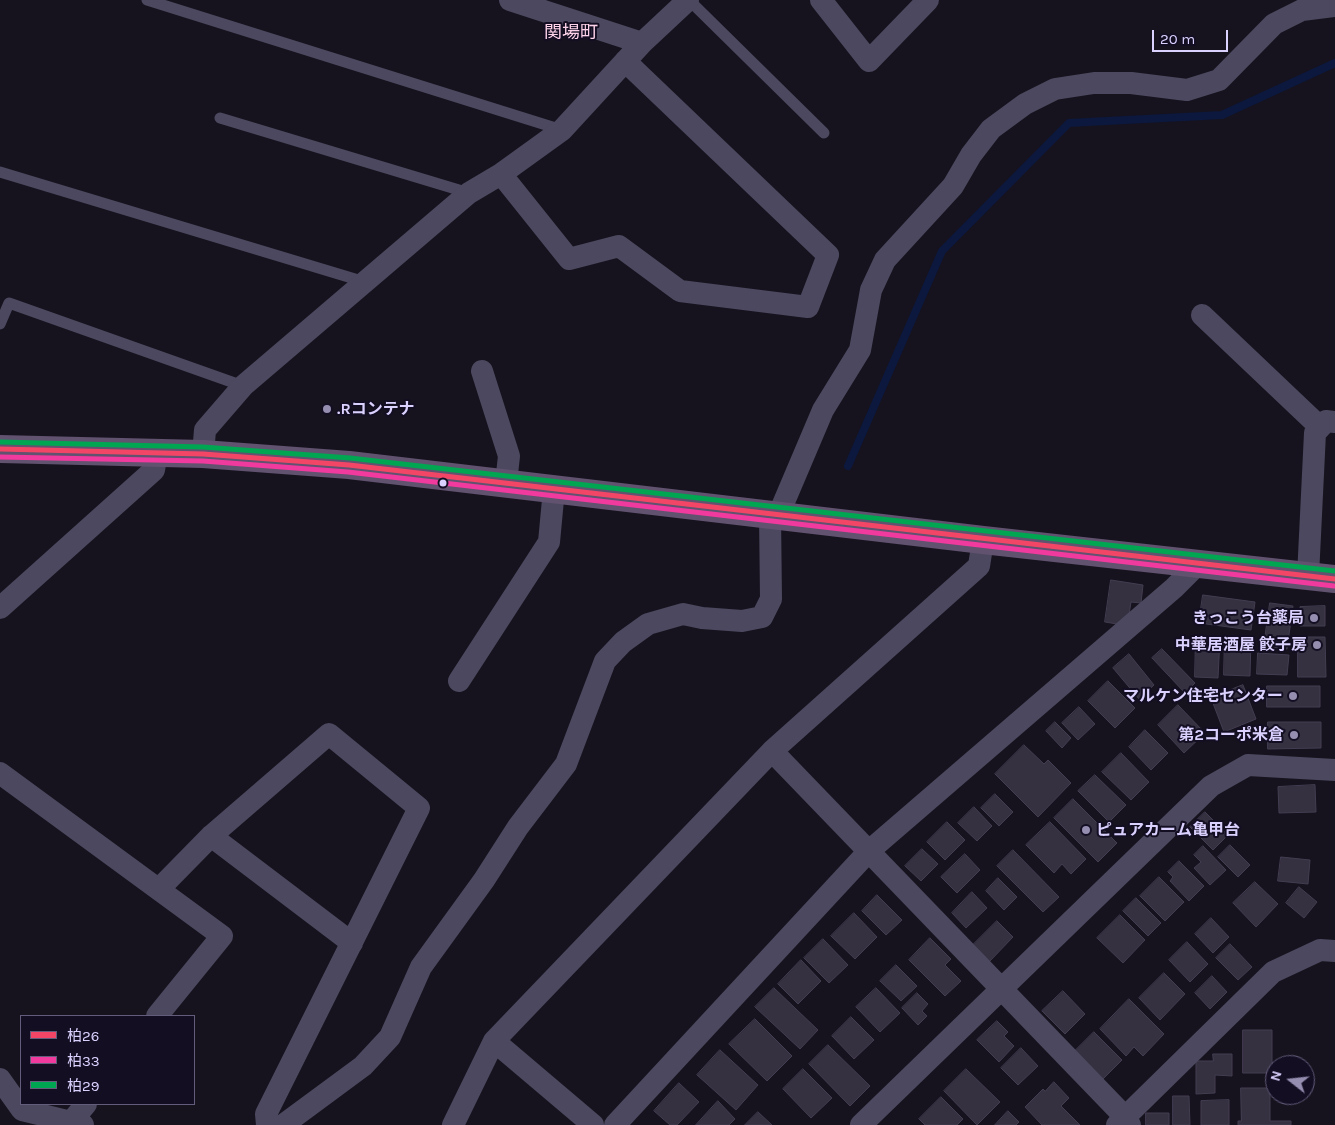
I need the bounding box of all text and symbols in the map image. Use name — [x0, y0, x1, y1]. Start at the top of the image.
scale bar — [1155, 20, 1231, 52]
district label: 関場町 — [544, 22, 598, 44]
text: 20 m — [1160, 30, 1195, 48]
place label: .Rコンテナ — [337, 399, 415, 419]
marker: .Rコンテナ — [321, 403, 333, 415]
unlabelled marker — [438, 478, 448, 488]
place label: きっこう台薬局 — [1192, 608, 1304, 628]
marker: きっこう台薬局 — [1308, 612, 1320, 624]
place label: 中華居酒屋 餃子房 — [1175, 635, 1307, 655]
marker: 中華居酒屋 餃子房 — [1311, 639, 1323, 651]
place label: マルケン住宅センター — [1123, 686, 1283, 706]
marker: マルケン住宅センター — [1287, 690, 1299, 702]
place label: 第2コーポ米倉 — [1178, 725, 1284, 745]
marker: 第2コーポ米倉 — [1288, 729, 1300, 741]
place label: ピュアカーム亀甲台 — [1096, 820, 1240, 840]
marker: ピュアカーム亀甲台 — [1080, 824, 1092, 836]
legend — [20, 1015, 195, 1105]
text: 柏26 — [67, 1027, 99, 1045]
text: 柏33 — [67, 1052, 100, 1070]
north arrow — [1265, 1055, 1315, 1105]
text: N — [1267, 1069, 1286, 1083]
text: 柏29 — [67, 1077, 99, 1095]

